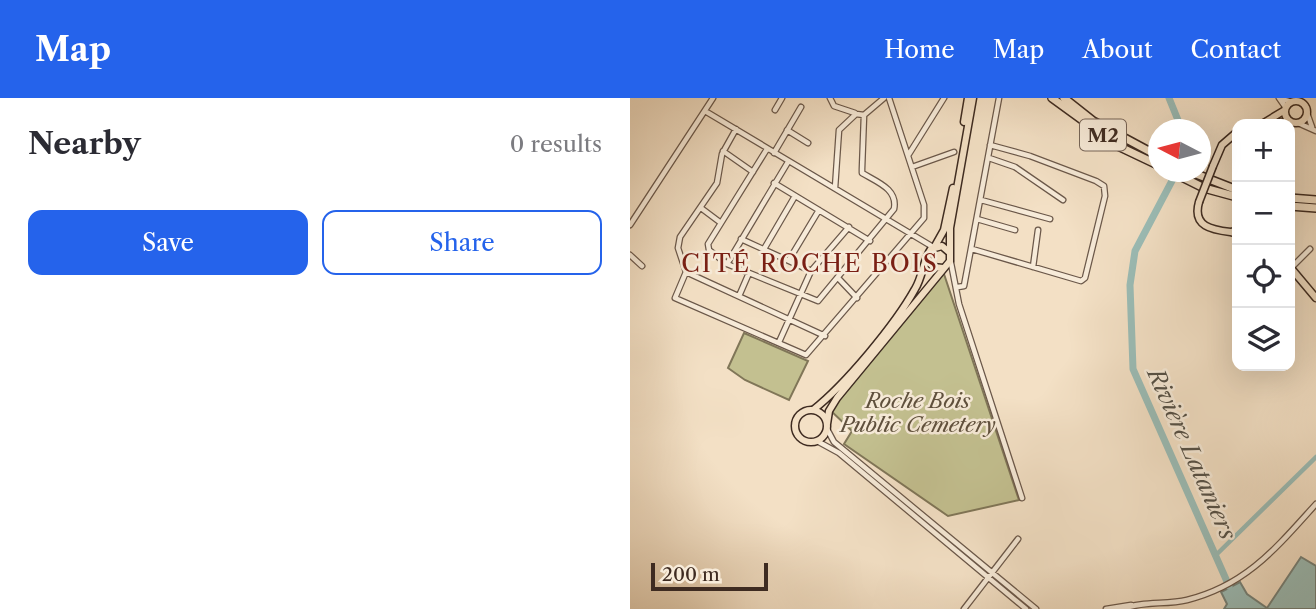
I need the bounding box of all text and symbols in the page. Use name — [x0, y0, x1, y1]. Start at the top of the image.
text: Map — [35, 29, 111, 70]
text: Home — [884, 35, 955, 64]
text: Map — [993, 35, 1044, 64]
text: About — [1082, 35, 1153, 64]
text: Contact — [1191, 35, 1281, 64]
north arrow — [1148, 119, 1211, 182]
map controls — [1232, 119, 1295, 371]
button: + — [1232, 119, 1295, 182]
road number: M2 — [1080, 120, 1126, 150]
text: Nearby — [28, 125, 141, 162]
text: 0 results — [510, 130, 602, 158]
button: − — [1232, 182, 1295, 245]
button: Save — [28, 210, 308, 275]
button: Share — [322, 210, 602, 275]
button: locate — [1232, 245, 1295, 308]
district label: CITÉ ROCHE BOIS — [681, 249, 939, 278]
button: layers — [1232, 308, 1295, 371]
water label: Rivière Lataniers — [1141, 362, 1243, 545]
park label: Roche Bois Public Cemetery — [838, 388, 996, 437]
scale bar — [651, 560, 768, 592]
text: 200 m — [662, 563, 720, 586]

